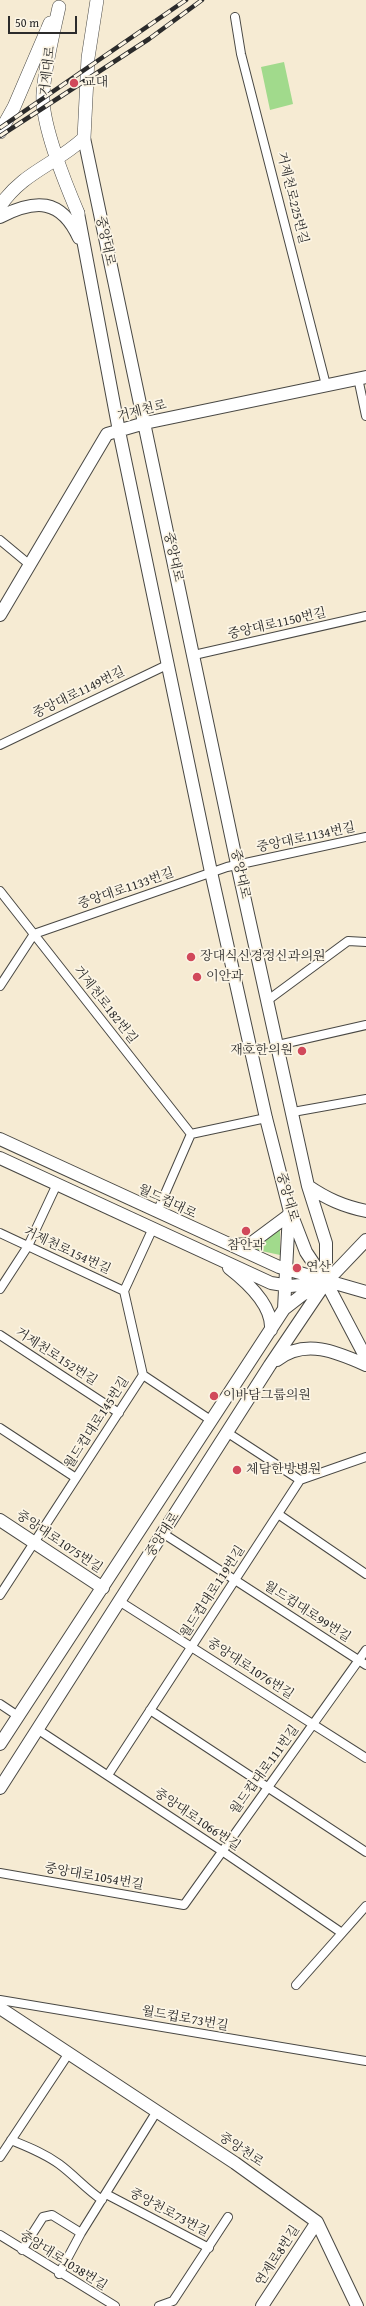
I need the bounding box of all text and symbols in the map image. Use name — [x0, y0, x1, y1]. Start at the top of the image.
scale bar — [10, 8, 79, 34]
text: 50 m — [15, 14, 39, 31]
street label: 거제대로 — [37, 45, 59, 97]
place label: 교대 — [83, 75, 108, 91]
marker: 교대 — [68, 77, 80, 89]
street label: 거제천로225번길 — [273, 150, 311, 246]
street label: 중앙대로 — [92, 215, 118, 267]
street label: 거제천로 — [116, 397, 168, 425]
street label: 중앙대로 — [160, 531, 186, 583]
street label: 중앙대로1150번길 — [226, 605, 328, 643]
street label: 중앙대로1149번길 — [30, 664, 128, 722]
street label: 중앙대로1134번길 — [255, 820, 357, 856]
street label: 중앙대로 — [227, 848, 253, 900]
street label: 중앙대로1133번길 — [76, 865, 176, 913]
place label: 장대식신경정신과의원 — [200, 949, 326, 965]
marker: 장대식신경정신과의원 — [185, 951, 197, 963]
street label: 거제천로182번길 — [70, 963, 140, 1047]
place label: 이안과 — [206, 969, 244, 985]
marker: 이안과 — [191, 971, 203, 983]
place label: 재호한의원 — [230, 1043, 293, 1059]
marker: 재호한의원 — [296, 1045, 308, 1057]
street label: 중앙대로 — [273, 1171, 301, 1223]
street label: 월드컵대로 — [135, 1182, 199, 1222]
street label: 거제천로154번길 — [21, 1224, 113, 1278]
marker: 참안과 — [240, 1225, 252, 1237]
place label: 참안과 — [227, 1238, 265, 1254]
place label: 연산 — [306, 1260, 331, 1276]
marker: 연산 — [291, 1262, 303, 1274]
street label: 거제천로152번길 — [12, 1325, 100, 1389]
street label: 월드컵대로145번길 — [61, 1374, 133, 1472]
place label: 이바담그룹의원 — [223, 1388, 311, 1404]
marker: 이바담그룹의원 — [208, 1390, 220, 1402]
place label: 체담한방병원 — [246, 1462, 321, 1478]
marker: 체담한방병원 — [231, 1464, 243, 1476]
street label: 중앙대로1075번길 — [13, 1507, 105, 1577]
street label: 중앙대로 — [143, 1510, 183, 1560]
street label: 월드컵대로119번길 — [177, 1543, 249, 1641]
street label: 월드컵대로99번길 — [261, 1578, 353, 1646]
street label: 중앙대로1076번길 — [204, 1635, 296, 1703]
street label: 월드컵대로111번길 — [227, 1722, 303, 1818]
street label: 중앙대로1066번길 — [151, 1785, 243, 1855]
street label: 중앙대로1054번길 — [43, 1861, 145, 1893]
street label: 월드컵로73번길 — [140, 2004, 230, 2034]
street label: 중앙천로 — [216, 2129, 266, 2171]
street label: 중앙천로73번길 — [127, 2185, 211, 2241]
street label: 연제로8번길 — [253, 2223, 303, 2289]
street label: 중앙대로1038번길 — [16, 2228, 110, 2294]

